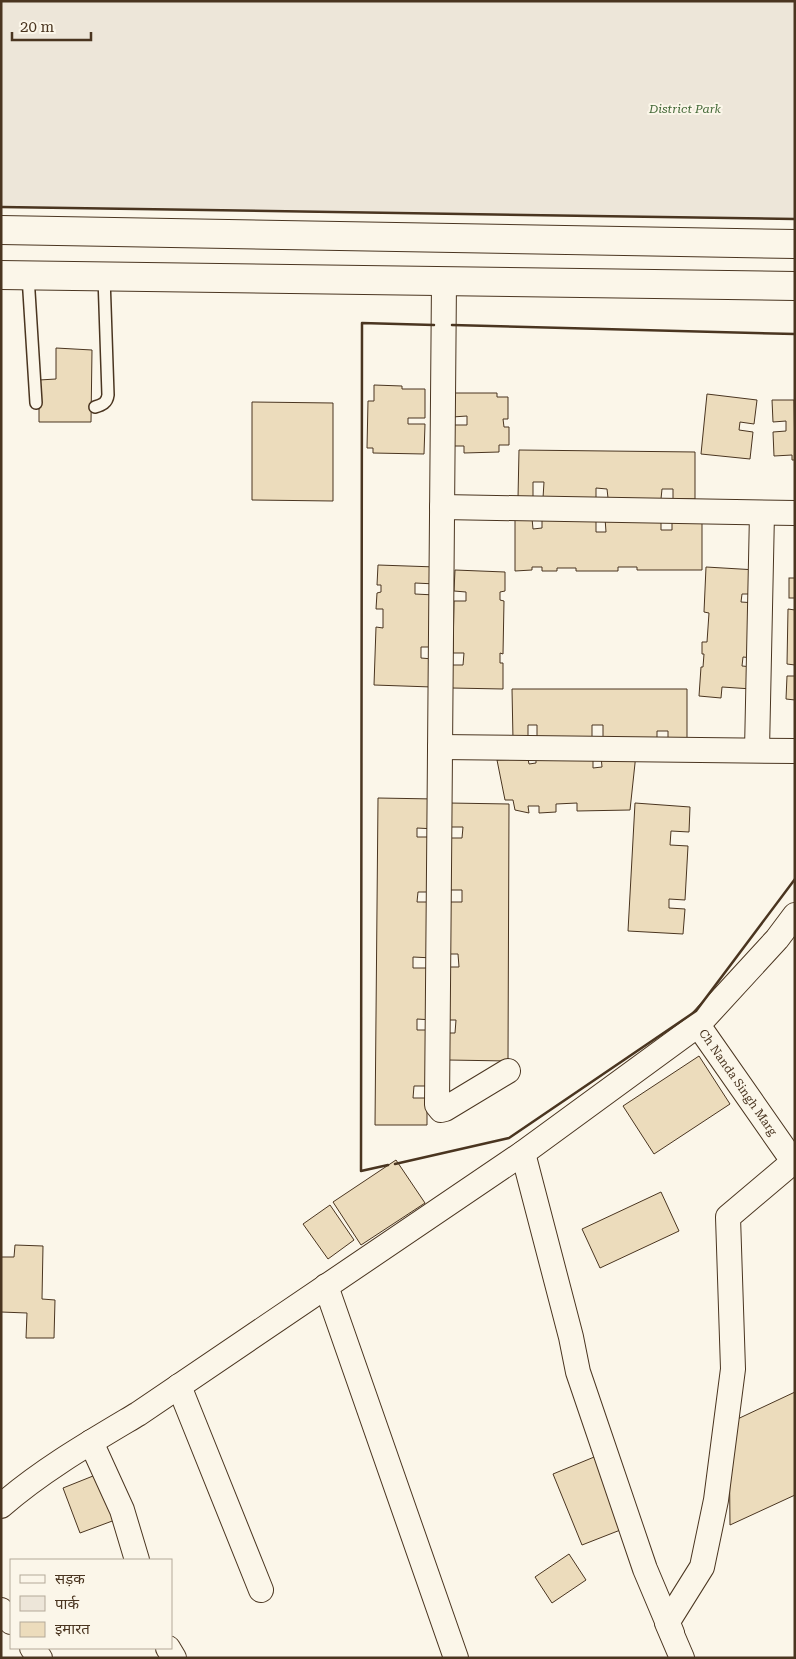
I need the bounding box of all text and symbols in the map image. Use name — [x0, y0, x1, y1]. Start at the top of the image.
scale bar — [12, 10, 91, 42]
text: 20 m — [20, 18, 55, 36]
park label: District Park — [648, 102, 721, 116]
street label: Ch Nanda Singh Marg — [696, 1027, 780, 1138]
legend — [10, 1559, 172, 1649]
text: सड़क — [55, 1570, 85, 1588]
text: पार्क — [55, 1595, 79, 1613]
text: इमारत — [55, 1620, 90, 1638]

